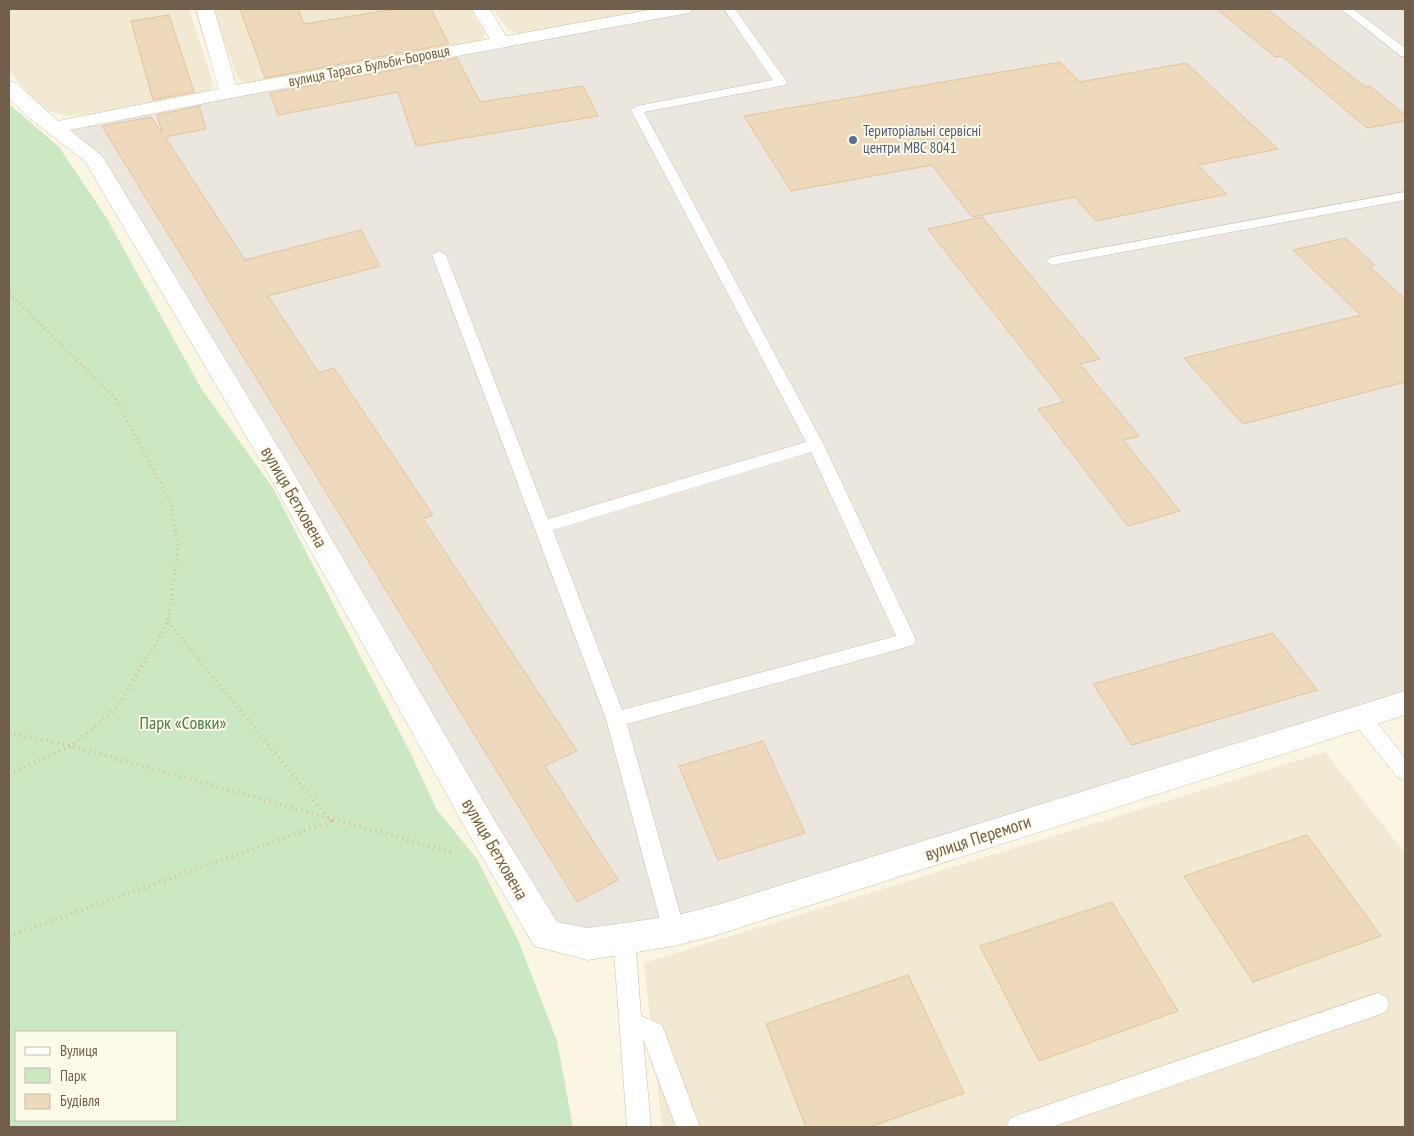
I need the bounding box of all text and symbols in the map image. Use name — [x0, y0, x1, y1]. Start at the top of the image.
street label: вулиця Тараса Бульби-Боровця — [287, 41, 451, 90]
place label: Територіальні сервісні центри МВС 8041 — [863, 121, 981, 157]
marker: Територіальні сервісні центри МВС 8041 — [847, 134, 859, 146]
street label: вулиця Бетховена — [256, 442, 333, 552]
park label: Парк «Совки» — [140, 711, 226, 734]
street label: вулиця Бетховена — [457, 794, 534, 904]
street label: вулиця Перемоги — [922, 810, 1034, 866]
legend — [15, 1031, 178, 1121]
text: Вулиця — [60, 1041, 98, 1060]
text: Парк — [60, 1066, 86, 1085]
text: Будівля — [60, 1091, 100, 1110]

